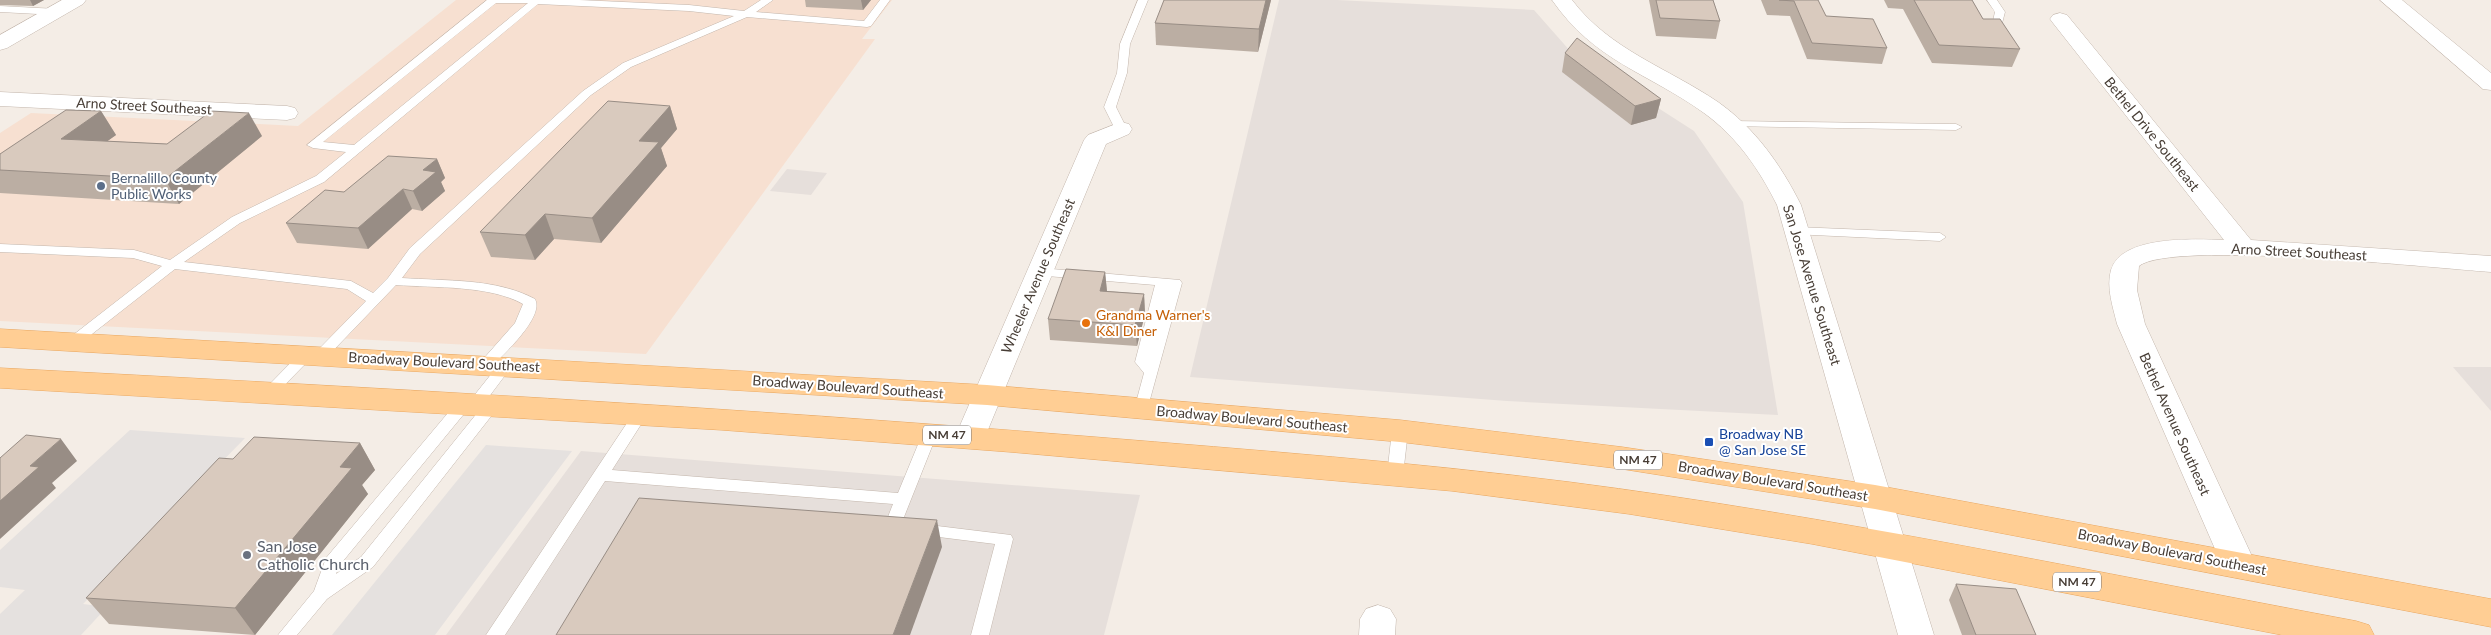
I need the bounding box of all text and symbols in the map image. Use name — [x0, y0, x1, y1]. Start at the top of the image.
street label: Bethel Drive Southeast — [2101, 73, 2204, 194]
street label: Arno Street Southeast — [76, 93, 212, 118]
place label: Bernalillo County Public Works — [111, 169, 218, 202]
marker: Bernalillo County Public Works — [95, 180, 107, 192]
street label: Wheeler Avenue Southeast — [997, 196, 1078, 356]
street label: San Jose Avenue Southeast — [1780, 202, 1845, 367]
street label: Arno Street Southeast — [2231, 239, 2367, 264]
place label: Grandma Warner's K&I Diner — [1096, 306, 1210, 339]
marker: Grandma Warner's K&I Diner — [1080, 317, 1092, 329]
street label: Broadway Boulevard Southeast — [348, 348, 540, 375]
street label: Bethel Avenue Southeast — [2136, 350, 2215, 498]
street label: Broadway Boulevard Southeast — [752, 371, 944, 402]
street label: Broadway Boulevard Southeast — [1156, 402, 1348, 435]
place label: Broadway NB @ San Jose SE — [1719, 425, 1806, 458]
road number: NM 47 — [923, 426, 971, 444]
marker: Broadway NB @ San Jose SE — [1703, 436, 1715, 448]
road number: NM 47 — [1614, 450, 1662, 470]
street label: Broadway Boulevard Southeast — [1677, 457, 1869, 504]
street label: Broadway Boulevard Southeast — [2076, 525, 2268, 578]
place label: San Jose Catholic Church — [257, 536, 369, 573]
marker: San Jose Catholic Church — [241, 549, 253, 561]
road number: NM 47 — [2053, 572, 2101, 592]

